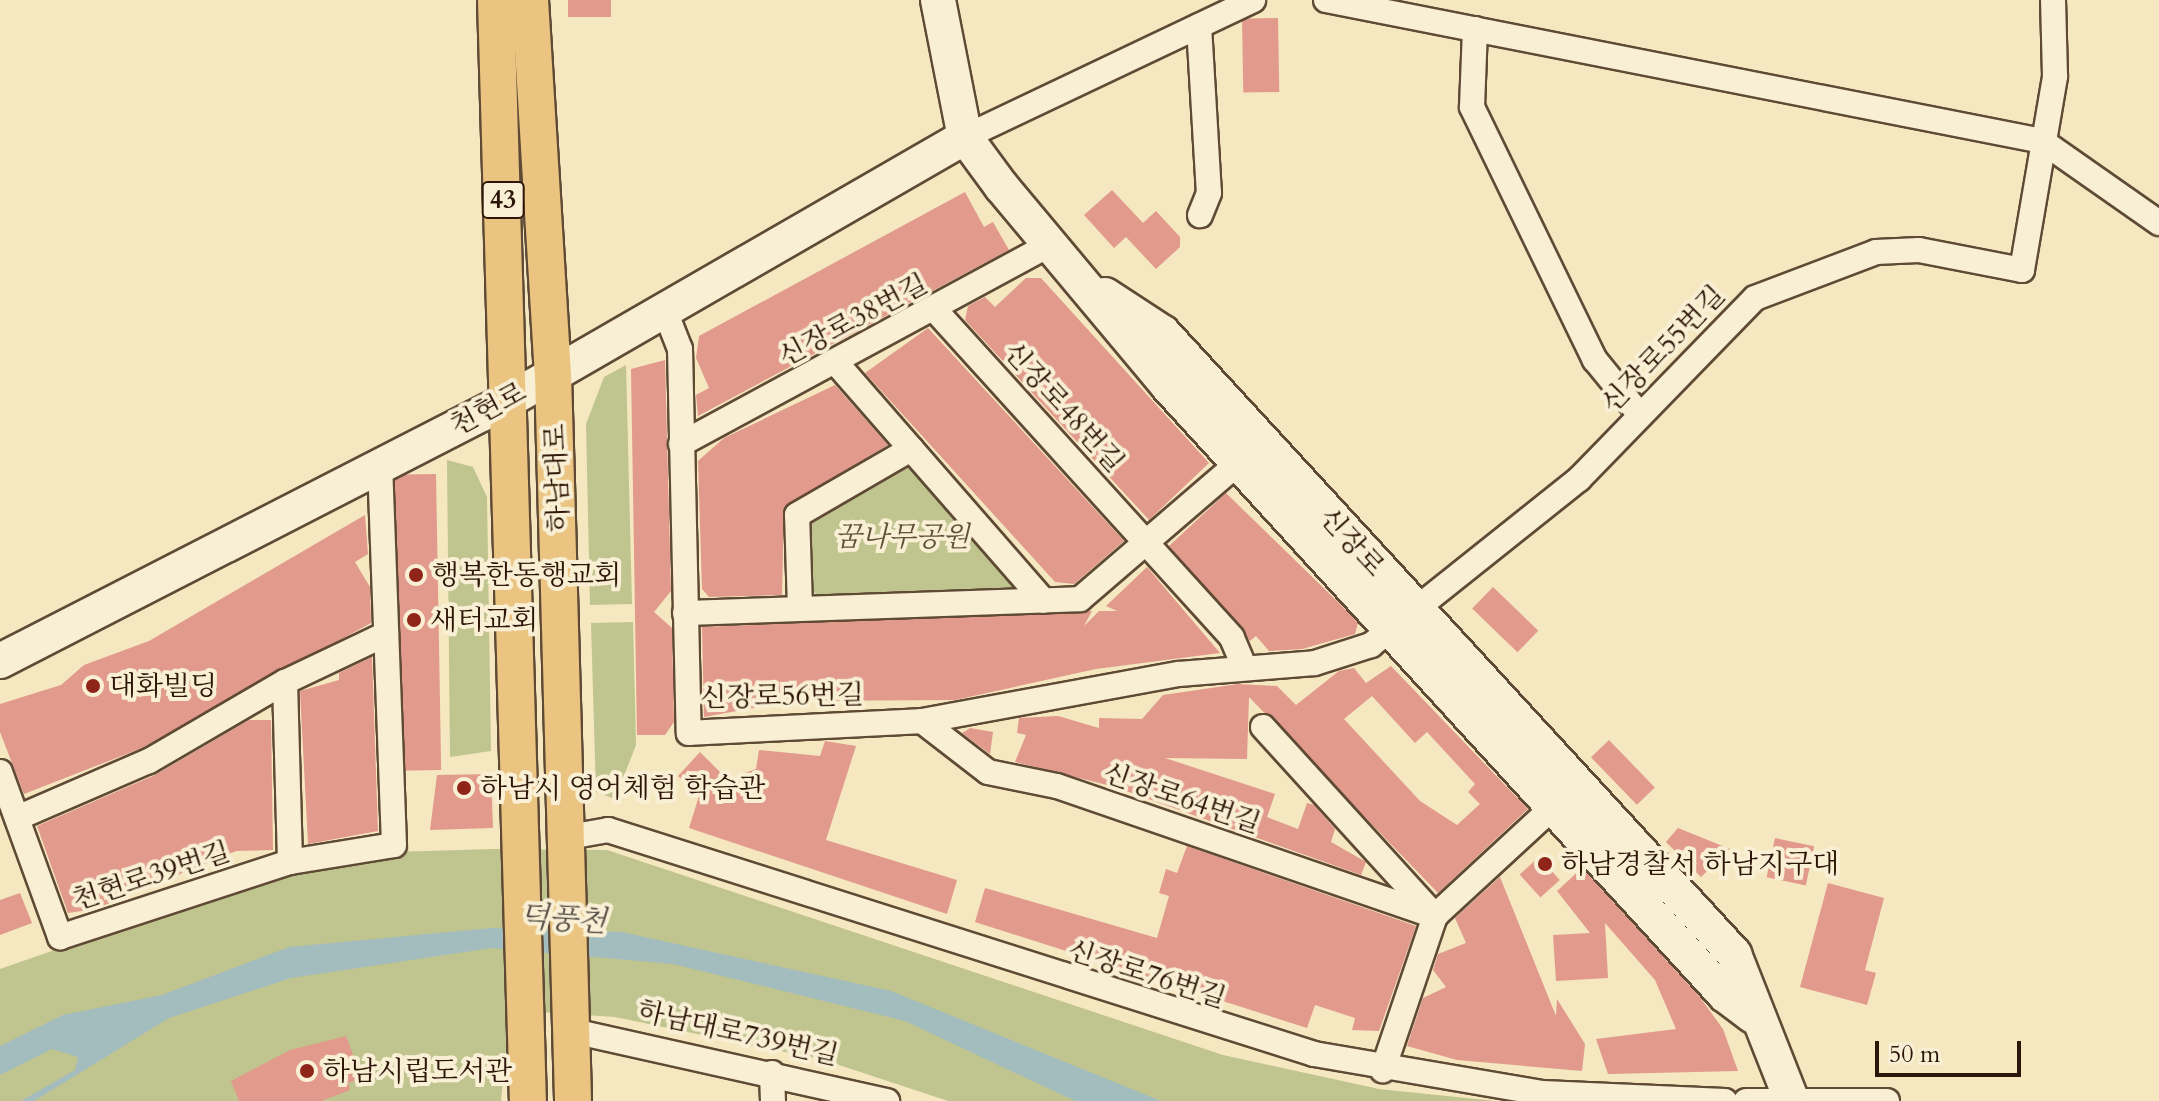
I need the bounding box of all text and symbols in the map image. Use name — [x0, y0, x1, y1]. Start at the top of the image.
road number: 43 — [481, 178, 525, 222]
street label: 신장로38번길 — [773, 267, 933, 373]
street label: 신장로55번길 — [1594, 278, 1732, 420]
street label: 신장로48번길 — [997, 335, 1131, 479]
street label: 천현로 — [444, 375, 532, 443]
street label: 하남대로 — [538, 423, 576, 533]
street label: 신장로 — [1312, 501, 1392, 583]
park label: 꿈나무공원 — [834, 520, 970, 554]
place label: 행복한동행교회 — [432, 558, 621, 592]
marker: 행복한동행교회 — [407, 566, 425, 584]
place label: 새터교회 — [430, 603, 538, 637]
marker: 새터교회 — [405, 611, 423, 629]
place label: 대화빌딩 — [109, 669, 217, 703]
marker: 대화빌딩 — [84, 677, 102, 695]
street label: 신장로56번길 — [700, 678, 864, 714]
street label: 신장로64번길 — [1099, 755, 1265, 841]
place label: 하남시 영어체험 학습관 — [480, 771, 766, 805]
marker: 하남시 영어체험 학습관 — [455, 779, 473, 797]
street label: 천현로39번길 — [68, 835, 234, 917]
place label: 하남경찰서 하남지구대 — [1561, 847, 1839, 881]
marker: 하남경찰서 하남지구대 — [1536, 855, 1554, 873]
water label: 덕풍천 — [518, 899, 608, 941]
street label: 신장로76번길 — [1064, 933, 1230, 1015]
street label: 하남대로739번길 — [634, 994, 842, 1072]
scale bar — [1879, 1025, 2025, 1075]
text: 50 m — [1889, 1038, 1940, 1071]
place label: 하남시립도서관 — [323, 1054, 512, 1088]
marker: 하남시립도서관 — [298, 1062, 316, 1080]

